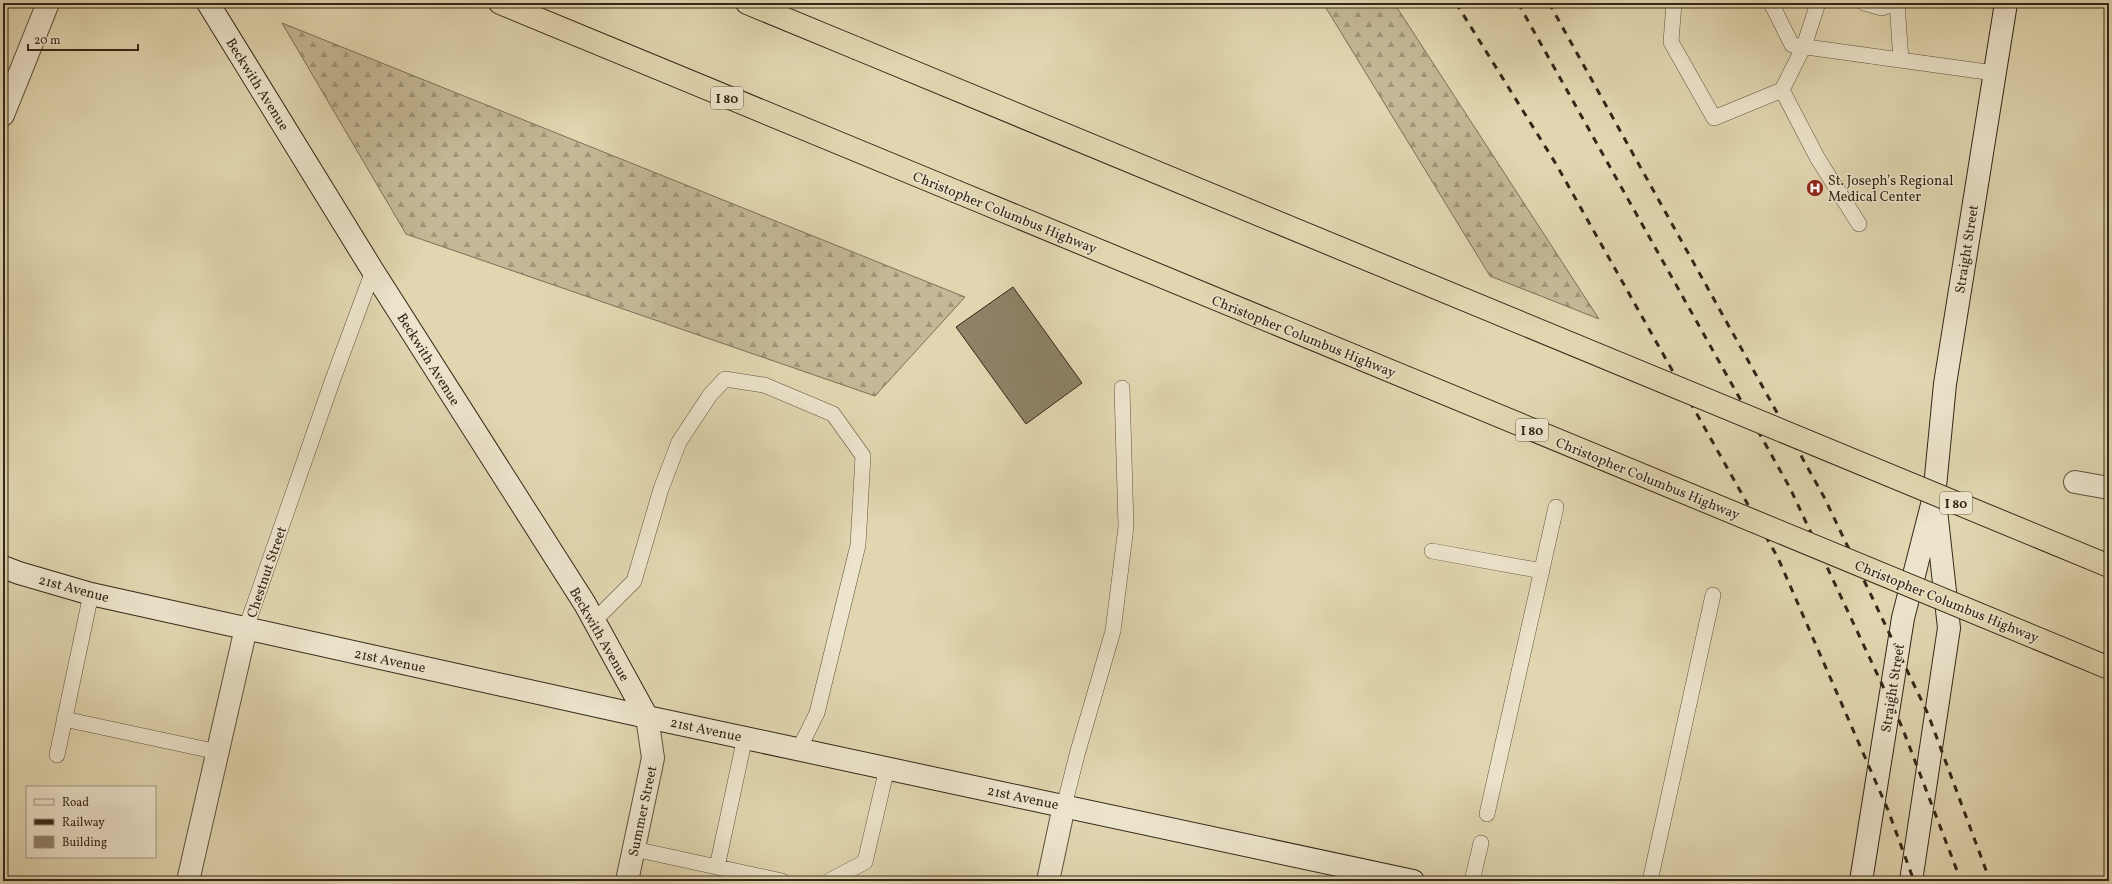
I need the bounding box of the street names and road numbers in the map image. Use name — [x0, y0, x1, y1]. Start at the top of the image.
street label: Beckwith Avenue — [221, 35, 293, 135]
road number: I 80 — [711, 87, 743, 109]
street label: Christopher Columbus Highway — [909, 168, 1100, 259]
street label: Straight Street — [1951, 203, 1984, 295]
street label: Christopher Columbus Highway — [1208, 292, 1399, 383]
street label: Beckwith Avenue — [392, 310, 464, 410]
road number: I 80 — [1516, 419, 1548, 441]
street label: Christopher Columbus Highway — [1552, 434, 1743, 525]
road number: I 80 — [1940, 492, 1972, 514]
street label: Chestnut Street — [243, 524, 292, 621]
street label: Christopher Columbus Highway — [1851, 557, 2042, 648]
street label: 21st Avenue — [36, 571, 111, 608]
street label: Beckwith Avenue — [564, 584, 634, 686]
street label: Straight Street — [1877, 642, 1910, 734]
street label: 21st Avenue — [352, 645, 427, 678]
street label: 21st Avenue — [668, 714, 743, 747]
street label: Summer Street — [625, 764, 662, 858]
street label: 21st Avenue — [985, 782, 1060, 815]

